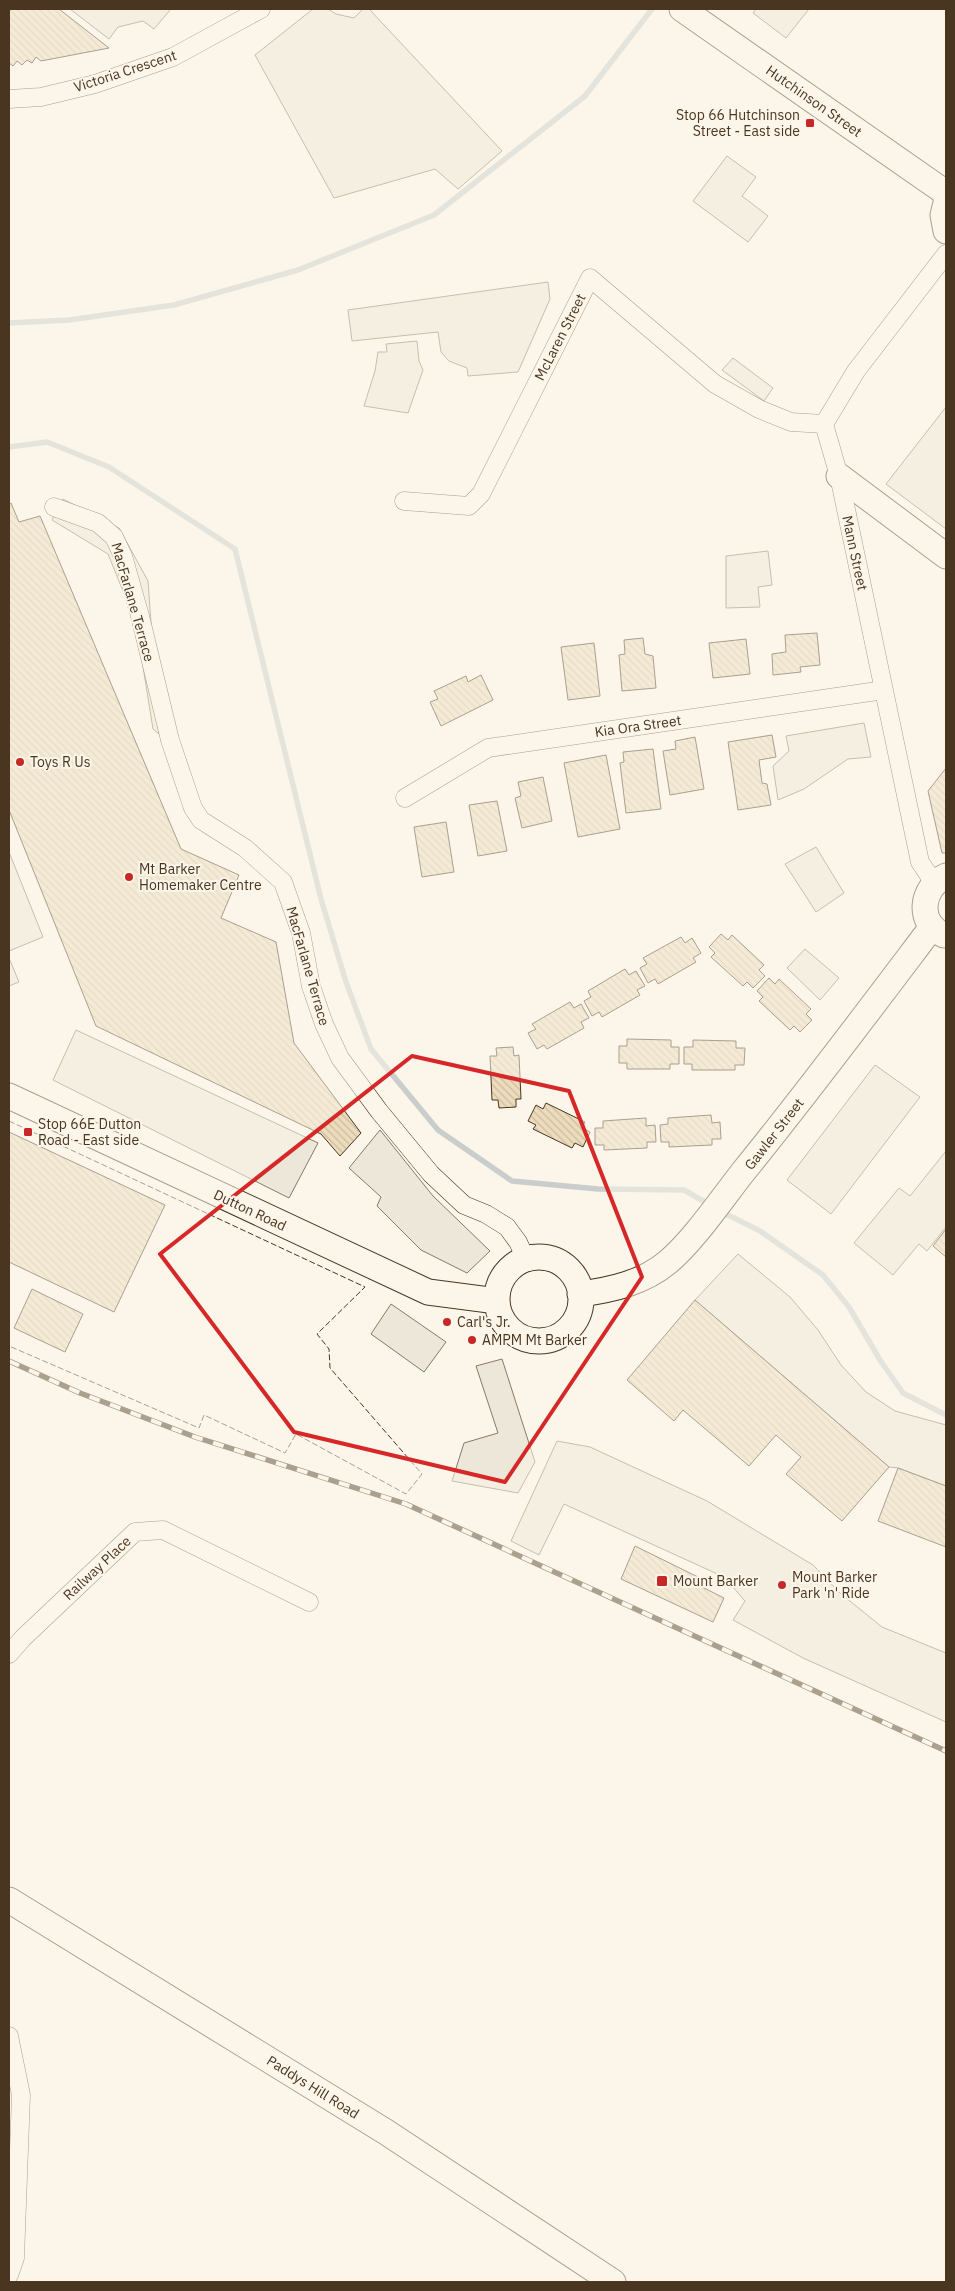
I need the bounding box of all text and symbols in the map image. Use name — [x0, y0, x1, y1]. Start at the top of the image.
street label: Victoria Crescent — [71, 46, 179, 96]
street label: Hutchinson Street — [762, 61, 866, 141]
place label: Stop 66 Hutchinson Street - East side — [676, 106, 800, 140]
marker: Stop 66 Hutchinson Street - East side — [804, 117, 816, 129]
street label: McLaren Street — [530, 290, 590, 384]
street label: Mann Street — [838, 514, 872, 592]
street label: MacFarlane Terrace — [107, 540, 159, 664]
street label: Kia Ora Street — [594, 711, 683, 741]
place label: Toys R Us — [30, 753, 91, 771]
marker: Toys R Us — [14, 756, 26, 768]
place label: Mt Barker Homemaker Centre — [139, 860, 262, 894]
marker: Mt Barker Homemaker Centre — [123, 871, 135, 883]
street label: MacFarlane Terrace — [282, 904, 334, 1028]
street label: Gawler Street — [740, 1094, 808, 1174]
place label: Stop 66E Dutton Road - East side — [38, 1115, 141, 1149]
marker: Stop 66E Dutton Road - East side — [22, 1126, 34, 1138]
street label: Dutton Road — [211, 1185, 289, 1235]
place label: Carl's Jr. — [457, 1313, 511, 1331]
marker: Carl's Jr. — [441, 1316, 453, 1328]
place label: AMPM Mt Barker — [482, 1331, 587, 1349]
marker: AMPM Mt Barker — [466, 1334, 478, 1346]
street label: Railway Place — [59, 1532, 135, 1604]
place label: Mount Barker Park 'n' Ride — [792, 1568, 877, 1602]
place label: Mount Barker — [673, 1572, 758, 1590]
marker: Mount Barker — [655, 1574, 669, 1588]
marker: Mount Barker Park 'n' Ride — [776, 1579, 788, 1591]
street label: Paddys Hill Road — [263, 2051, 363, 2123]

